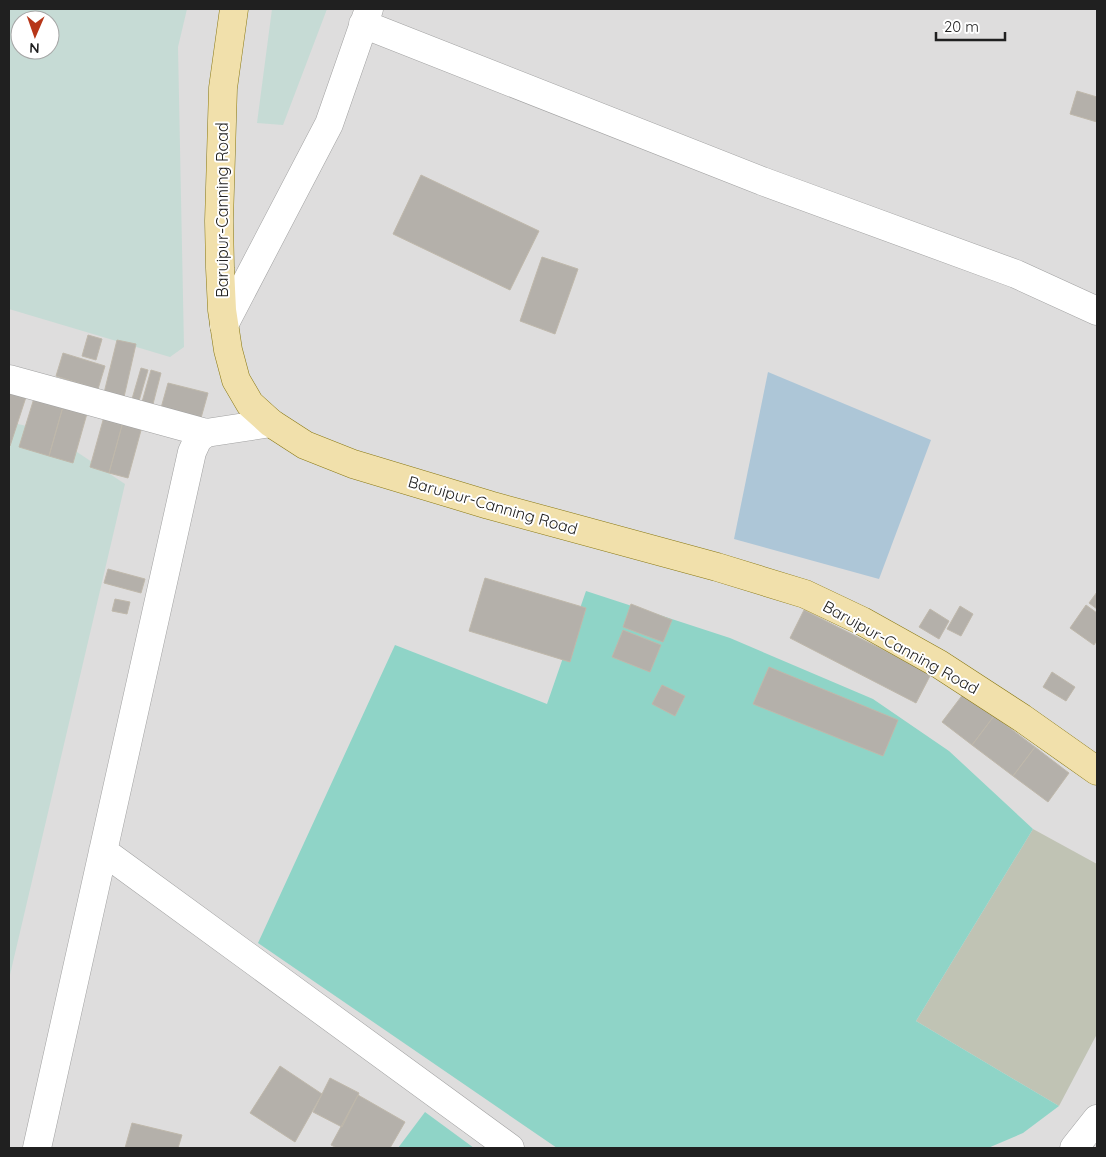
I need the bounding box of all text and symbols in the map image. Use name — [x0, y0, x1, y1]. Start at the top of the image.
north arrow — [10, 10, 60, 60]
scale bar — [936, 10, 1005, 42]
text: 20 m — [944, 17, 979, 36]
text: N — [29, 39, 40, 57]
street label: Baruipur-Canning Road — [212, 122, 232, 298]
street label: Baruipur-Canning Road — [406, 471, 580, 539]
street label: Baruipur-Canning Road — [819, 596, 983, 698]

